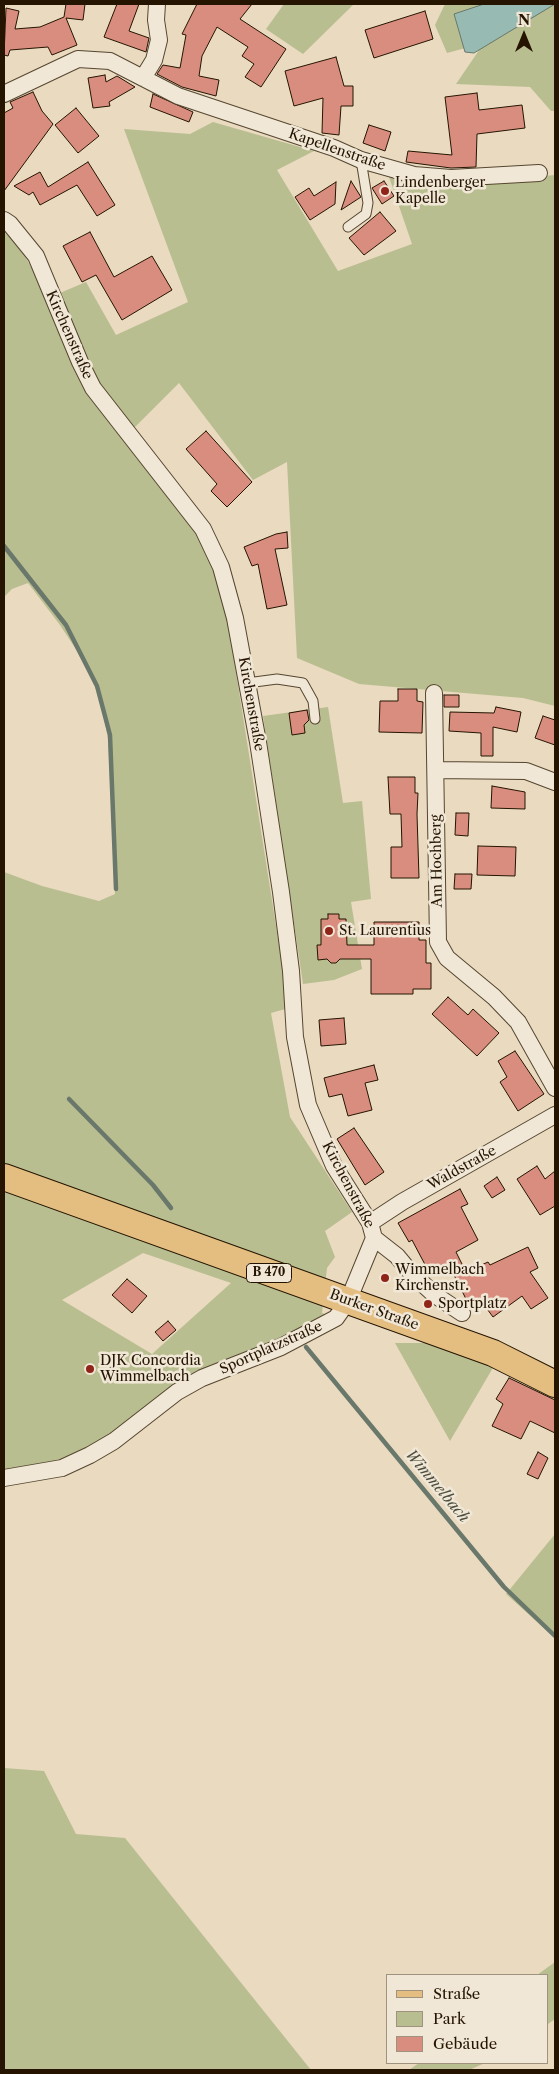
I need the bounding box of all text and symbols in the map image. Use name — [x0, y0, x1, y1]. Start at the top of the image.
north arrow — [499, 10, 549, 60]
text: N — [518, 11, 530, 29]
street label: Kapellenstraße — [286, 126, 388, 174]
place label: Lindenberger Kapelle — [395, 175, 486, 208]
marker: Lindenberger Kapelle — [379, 185, 391, 197]
street label: Kirchenstraße — [42, 288, 96, 382]
street label: Kirchenstraße — [234, 656, 268, 752]
street label: Am Hochberg — [428, 814, 446, 908]
place label: St. Laurentius — [339, 923, 431, 939]
marker: St. Laurentius — [323, 925, 335, 937]
street label: Kirchenstraße — [318, 1139, 378, 1231]
street label: Waldstraße — [425, 1142, 499, 1194]
place label: Wimmelbach Kirchenstr. — [395, 1262, 485, 1294]
road number: B 470 — [246, 1264, 292, 1282]
marker: Wimmelbach Kirchenstr. — [379, 1272, 391, 1284]
street label: Burker Straße — [327, 1286, 421, 1334]
place label: Sportplatz — [438, 1296, 507, 1312]
marker: Sportplatz — [422, 1298, 434, 1310]
street label: Sportplatzstraße — [217, 1318, 325, 1378]
place label: DJK Concordia Wimmelbach — [100, 1353, 201, 1385]
marker: DJK Concordia Wimmelbach — [84, 1363, 96, 1375]
water label: Wimmelbach — [401, 1446, 473, 1526]
legend — [386, 1974, 549, 2064]
text: Straße — [433, 1984, 480, 2003]
text: Park — [433, 2009, 466, 2028]
text: Gebäude — [433, 2034, 497, 2053]

